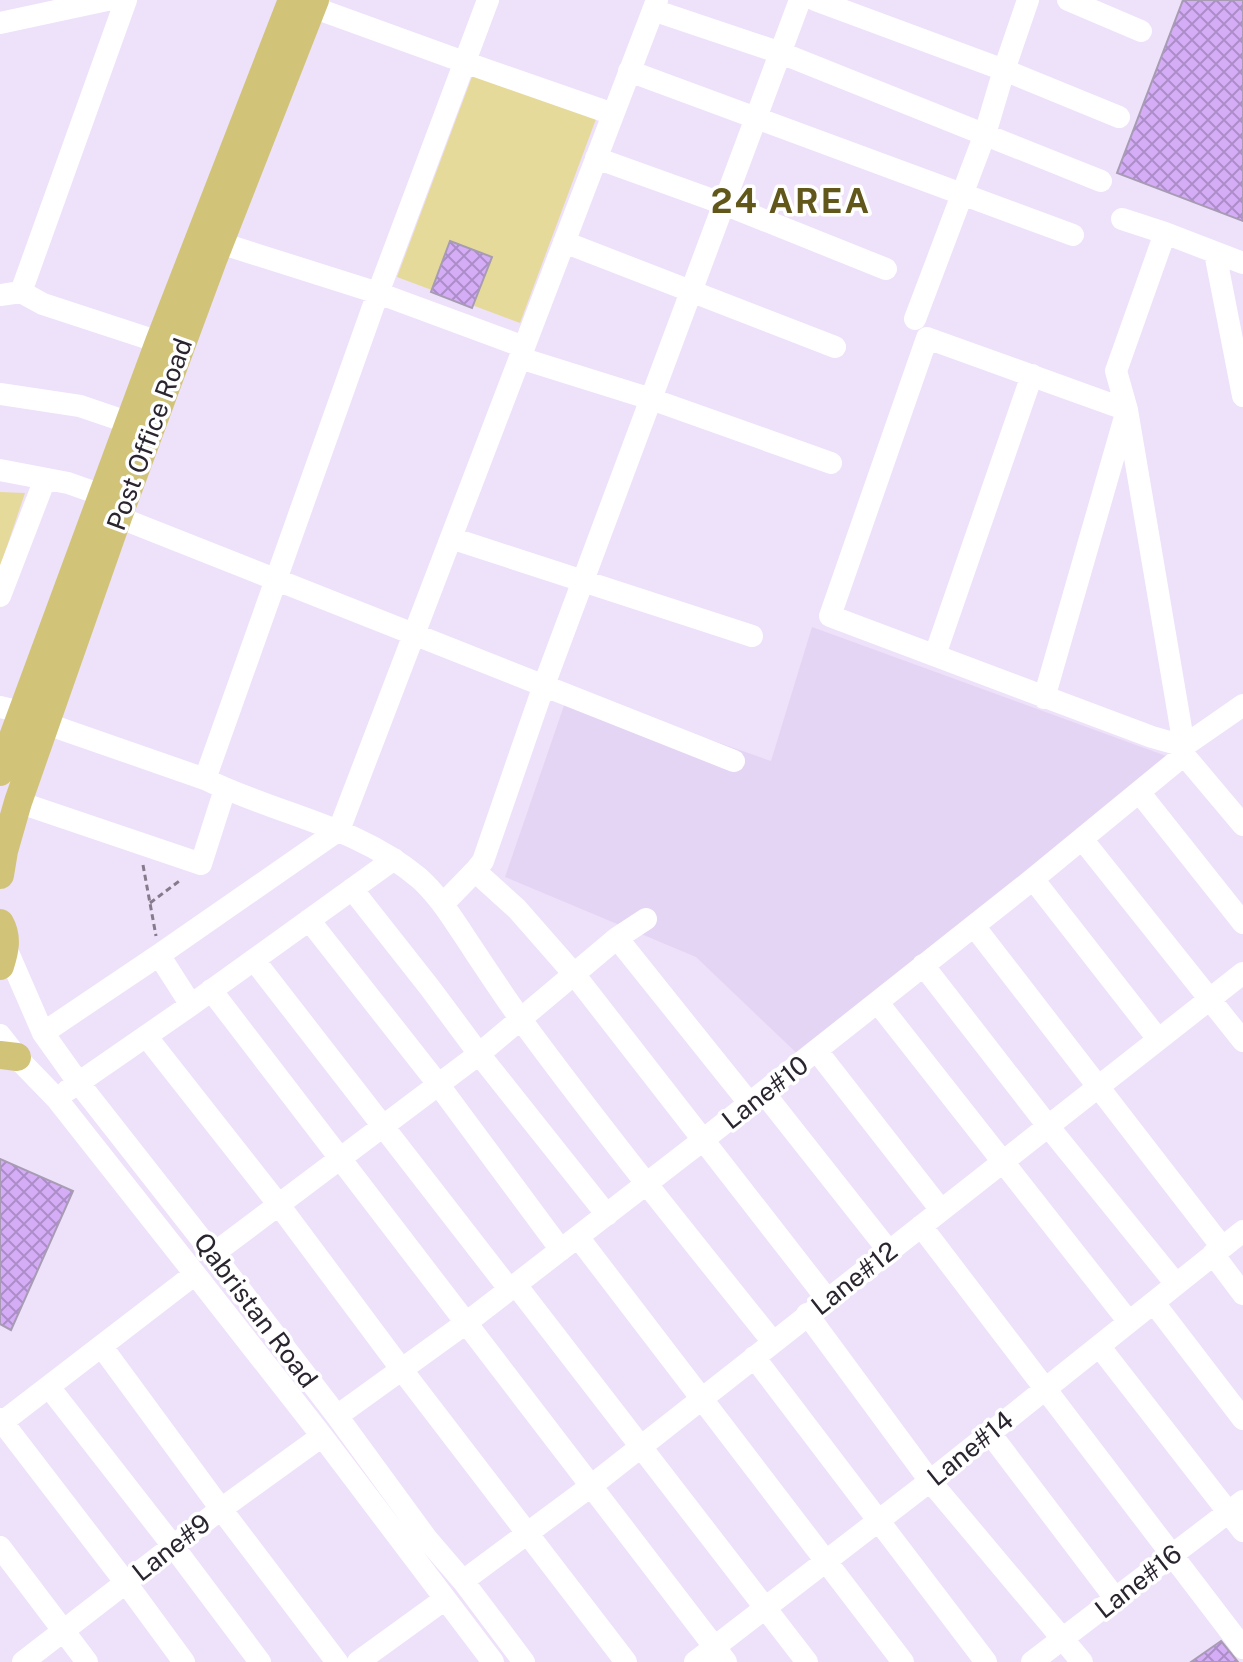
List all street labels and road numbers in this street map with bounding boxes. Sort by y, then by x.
street label: Post Office Road [100,334,198,534]
street label: Lane#10 [716,1049,814,1135]
street label: Qabristan Road [188,1226,324,1394]
street label: Lane#12 [805,1235,903,1321]
street label: Lane#14 [921,1404,1019,1492]
street label: Lane#9 [126,1507,216,1587]
street label: Lane#16 [1089,1538,1187,1624]

